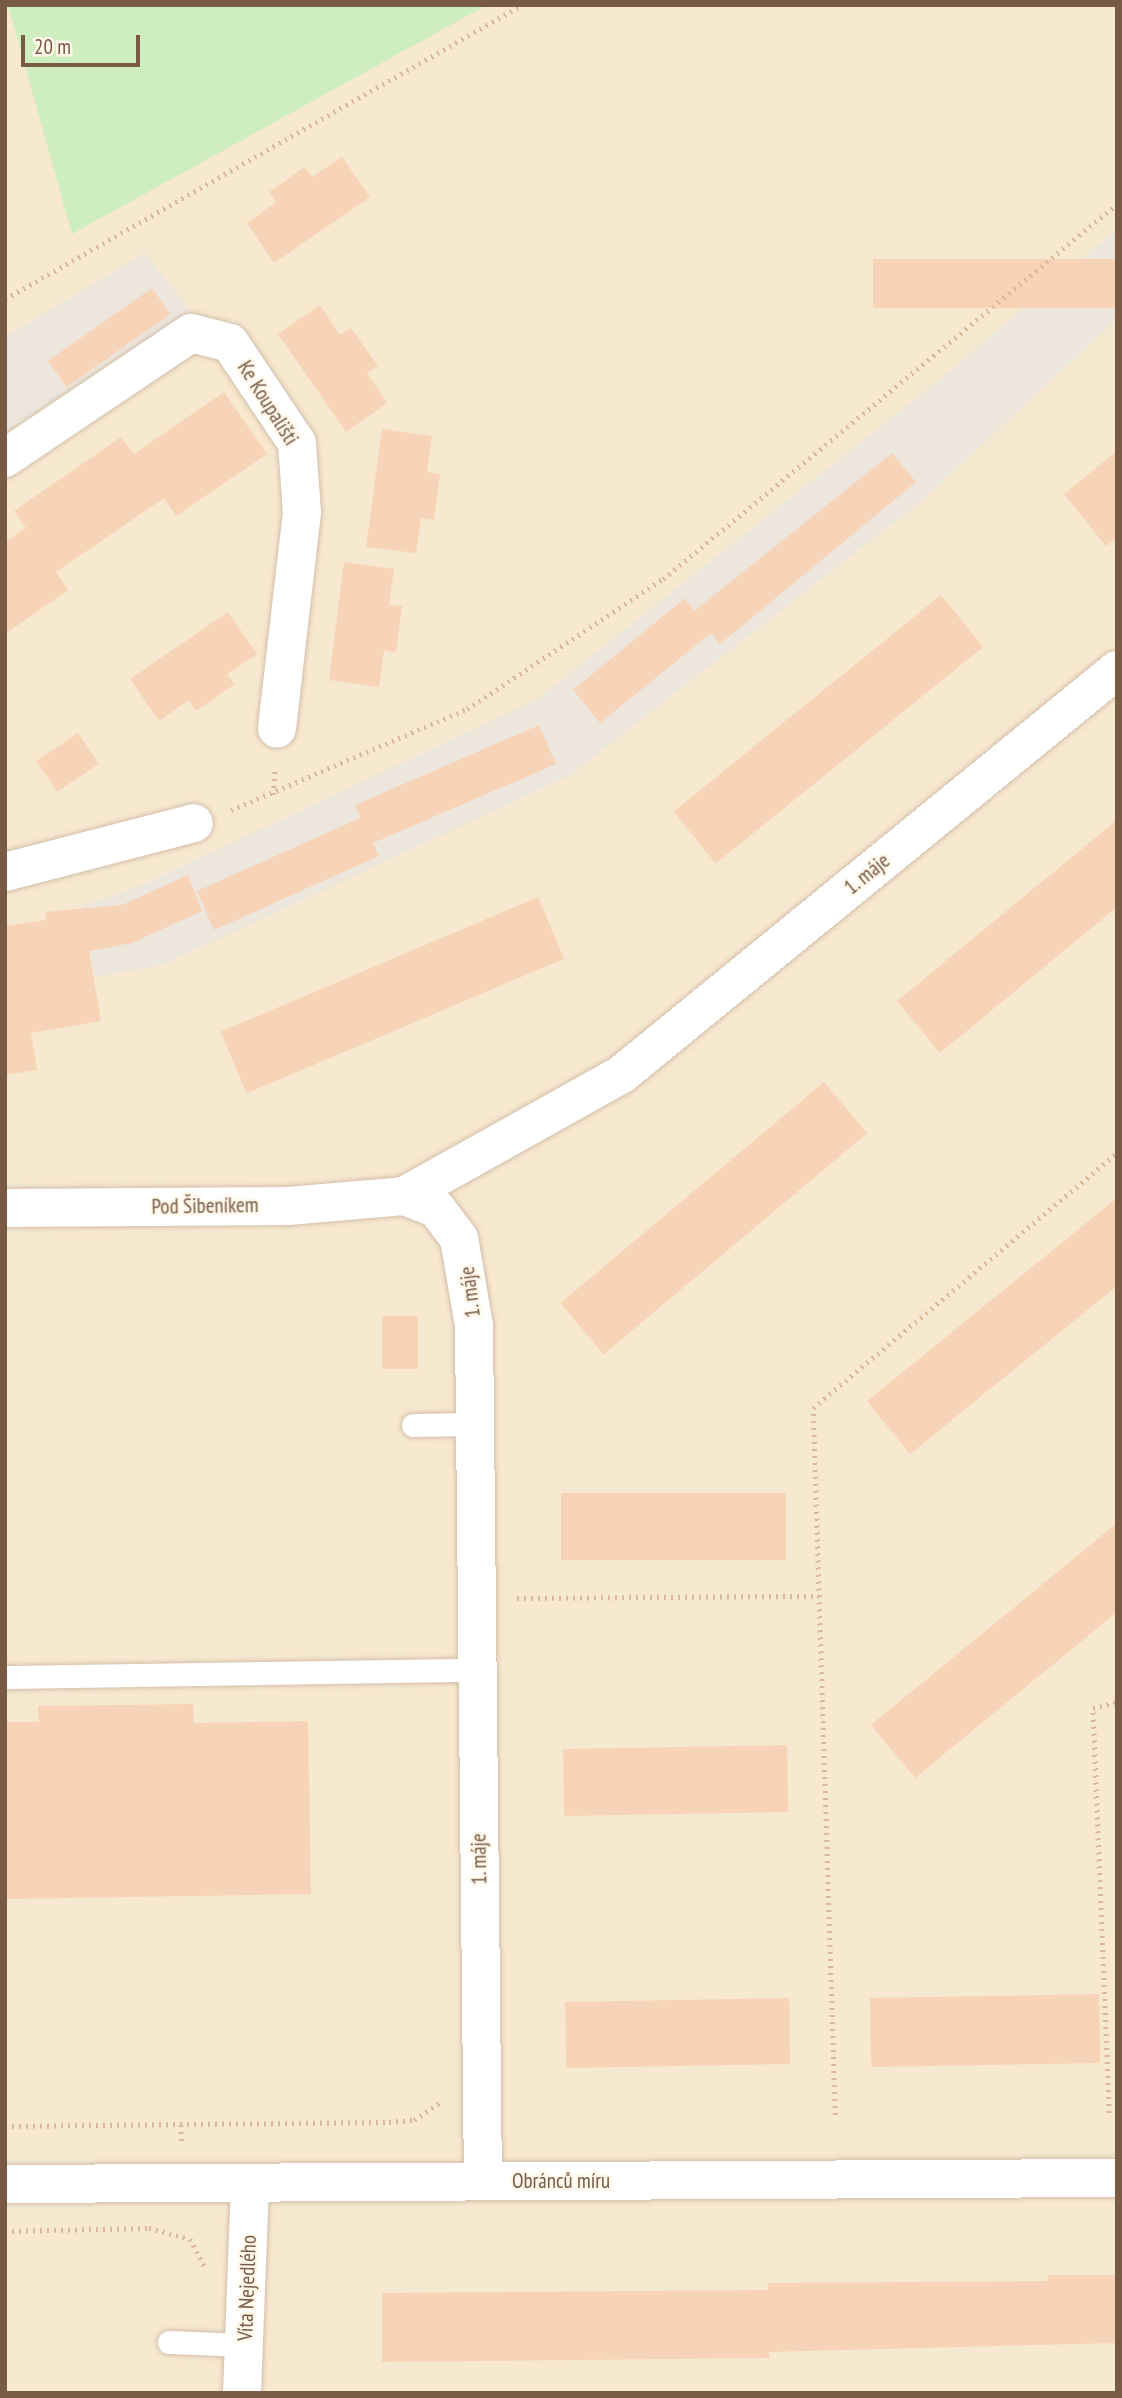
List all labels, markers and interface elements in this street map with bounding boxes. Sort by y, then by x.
scale bar [24,21,144,65]
text: 20 m [34,33,71,60]
street label: Ke Koupališti [232,356,304,450]
street label: 1. máje [839,848,895,900]
street label: Pod Šibeníkem [151,1192,259,1220]
street label: 1. máje [454,1264,486,1320]
street label: 1. máje [466,1832,492,1886]
street label: Obránců míru [512,2168,610,2194]
street label: Víta Nejedlého [233,2234,261,2342]

